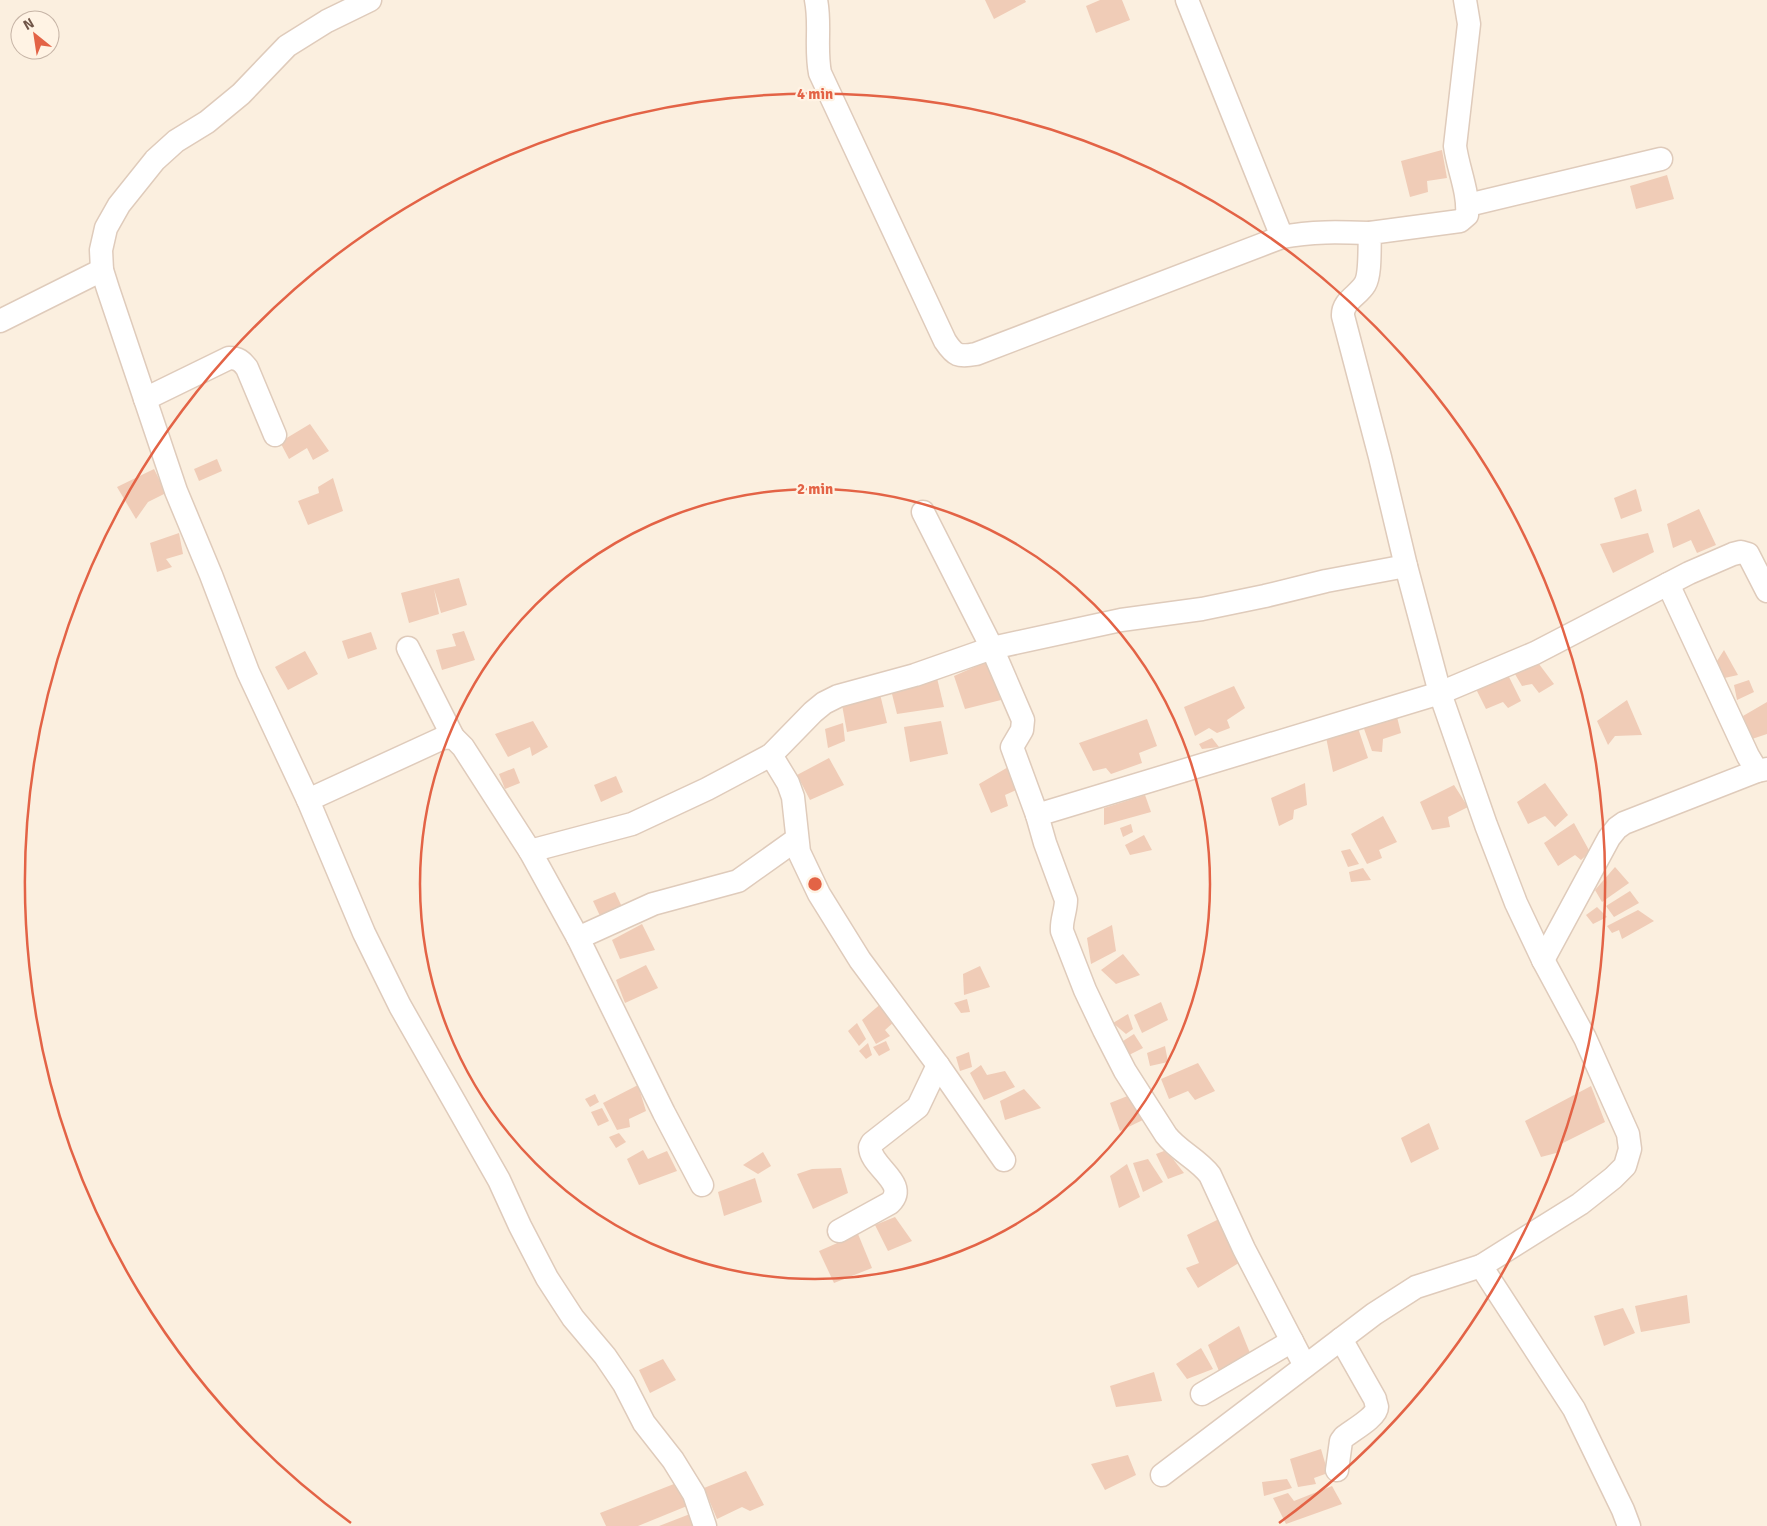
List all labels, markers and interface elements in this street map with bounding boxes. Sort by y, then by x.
north arrow [10,10,60,60]
text: N [20,14,37,34]
text: 4 min [797,85,833,103]
text: 2 min [797,480,833,498]
centre of rings [806,875,824,893]

